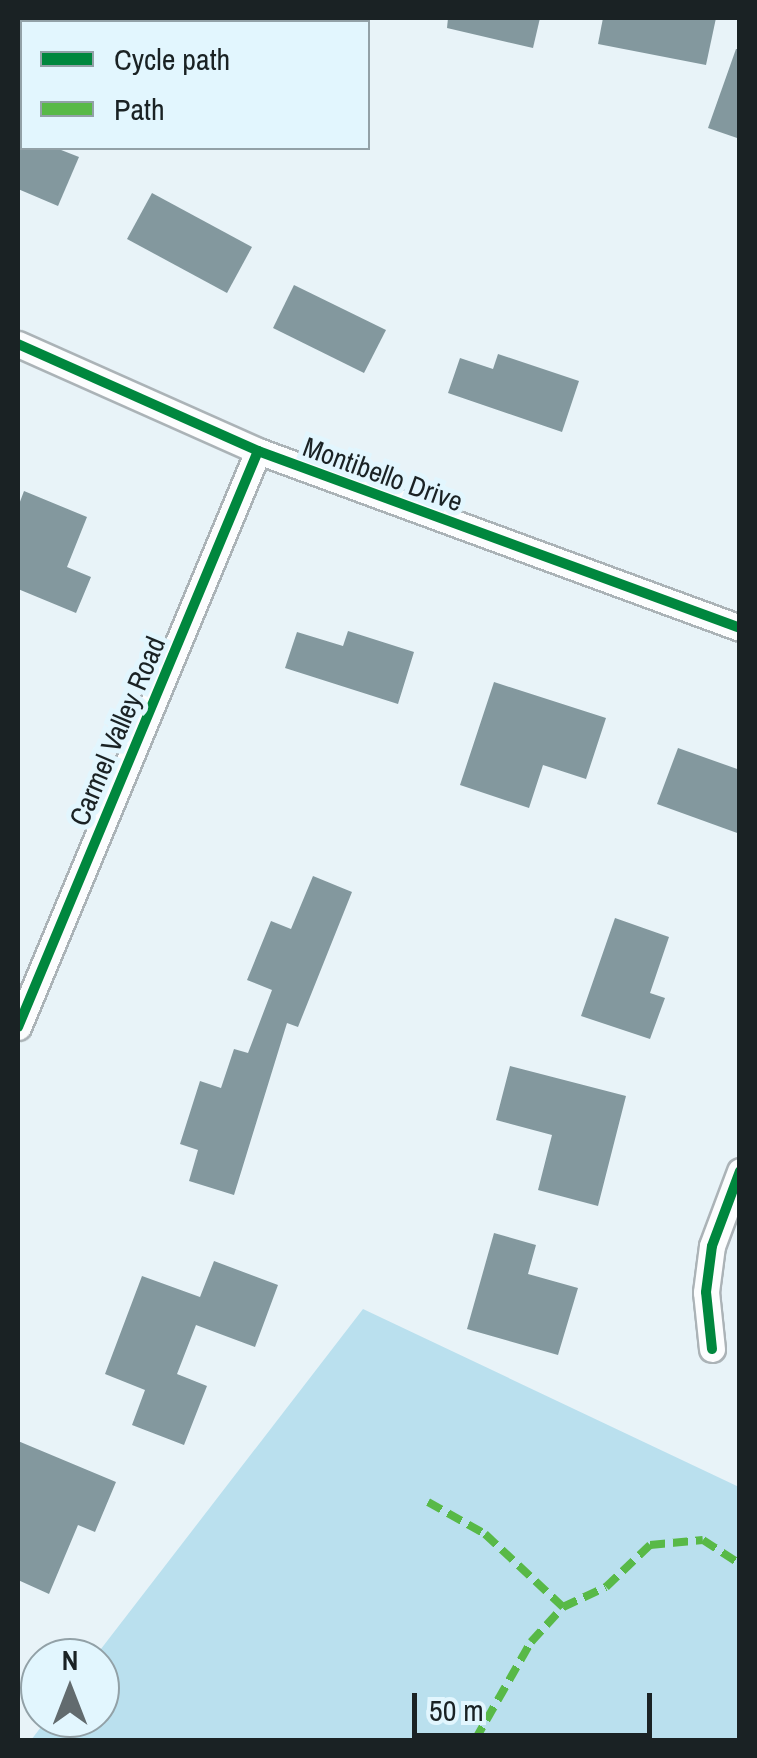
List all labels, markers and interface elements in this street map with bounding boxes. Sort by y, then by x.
legend [20,20,370,150]
text: Cycle path [114,39,230,79]
text: Path [114,89,165,129]
street label: Montibello Drive [299,430,467,518]
street label: Carmel Valley Road [62,631,172,831]
north arrow [20,1638,120,1738]
text: N [62,1641,78,1679]
scale bar [417,1673,657,1735]
text: 50 m [429,1690,484,1730]

